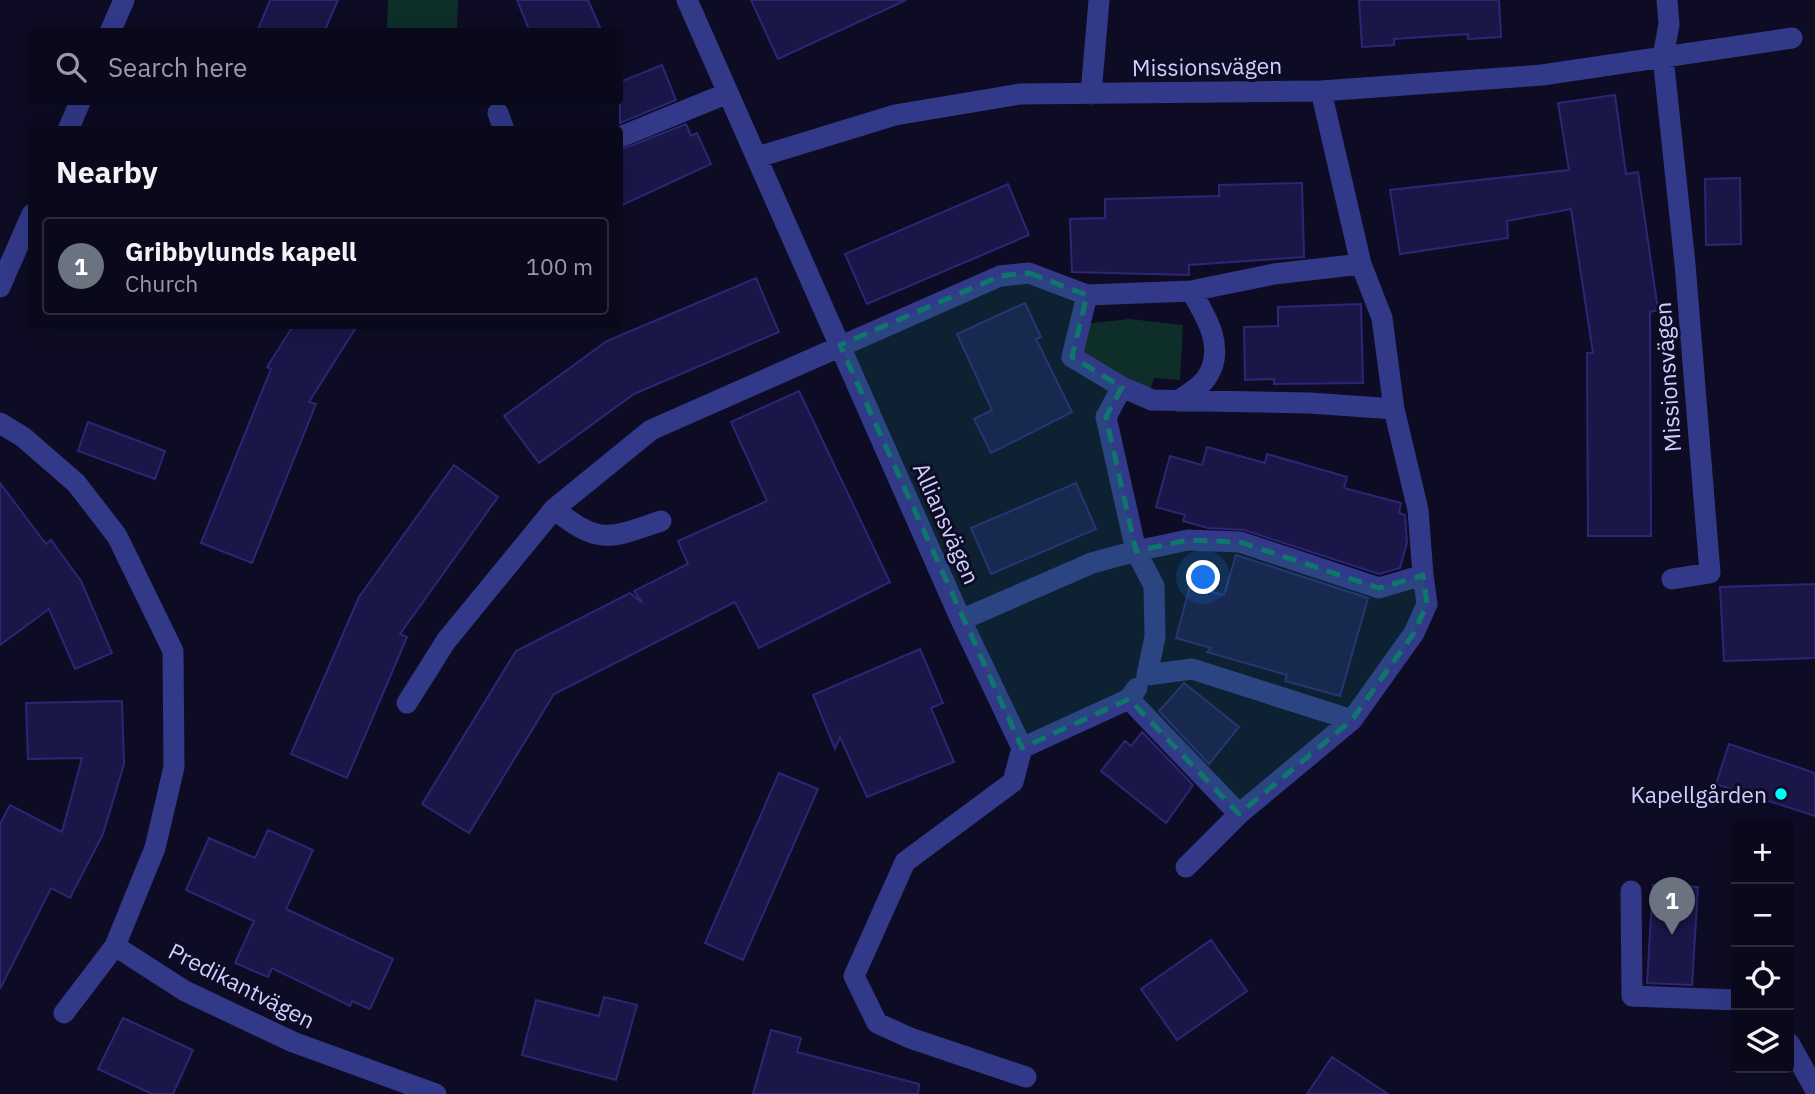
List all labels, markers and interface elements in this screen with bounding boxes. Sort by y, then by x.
search box [28,28,623,105]
icon: search [52,48,90,86]
text: Search here [108,50,247,84]
street label: Missionsvägen [1132,50,1282,82]
text: Nearby [56,152,158,191]
text: Gribbylunds kapell [125,234,357,268]
text: 1 [74,251,88,281]
text: 100 m [526,251,593,281]
text: Church [125,268,198,298]
street label: Missionsvägen [1647,301,1687,453]
street label: Alliansvägen [907,457,987,589]
your location [1186,560,1220,594]
place label: Kapellgården [1630,779,1767,809]
marker: Kapellgården [1773,786,1789,802]
map controls [1731,821,1794,1073]
button: + [1731,821,1794,884]
pin: 1 [1649,877,1695,935]
button: − [1731,884,1794,947]
street label: Predikantvägen [164,935,320,1035]
button: locate [1731,947,1794,1010]
button: layers [1731,1010,1794,1073]

